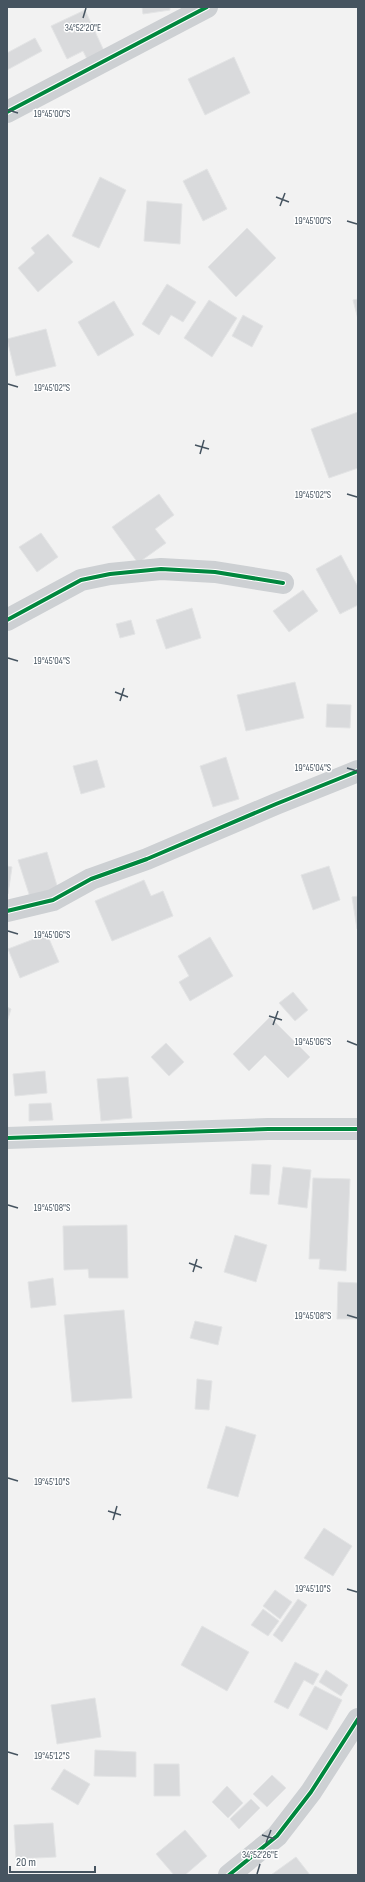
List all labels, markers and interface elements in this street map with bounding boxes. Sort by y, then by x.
text: 34°52'20"E [65,22,101,34]
text: 19°45'00"S [34,108,70,120]
text: 19°45'00"S [295,215,331,227]
text: 19°45'02"S [34,382,70,394]
text: 19°45'02"S [295,489,331,501]
text: 19°45'04"S [34,655,70,667]
text: 19°45'04"S [295,762,331,774]
text: 19°45'06"S [34,929,70,941]
text: 19°45'06"S [295,1036,331,1048]
text: 19°45'08"S [34,1202,70,1214]
text: 19°45'08"S [295,1310,331,1322]
text: 19°45'10"S [34,1476,70,1488]
text: 19°45'10"S [295,1583,331,1595]
text: 19°45'12"S [34,1750,70,1762]
scale bar [10,1848,95,1874]
text: 34°52'26"E [242,1849,278,1861]
text: 20 m [16,1855,36,1870]

